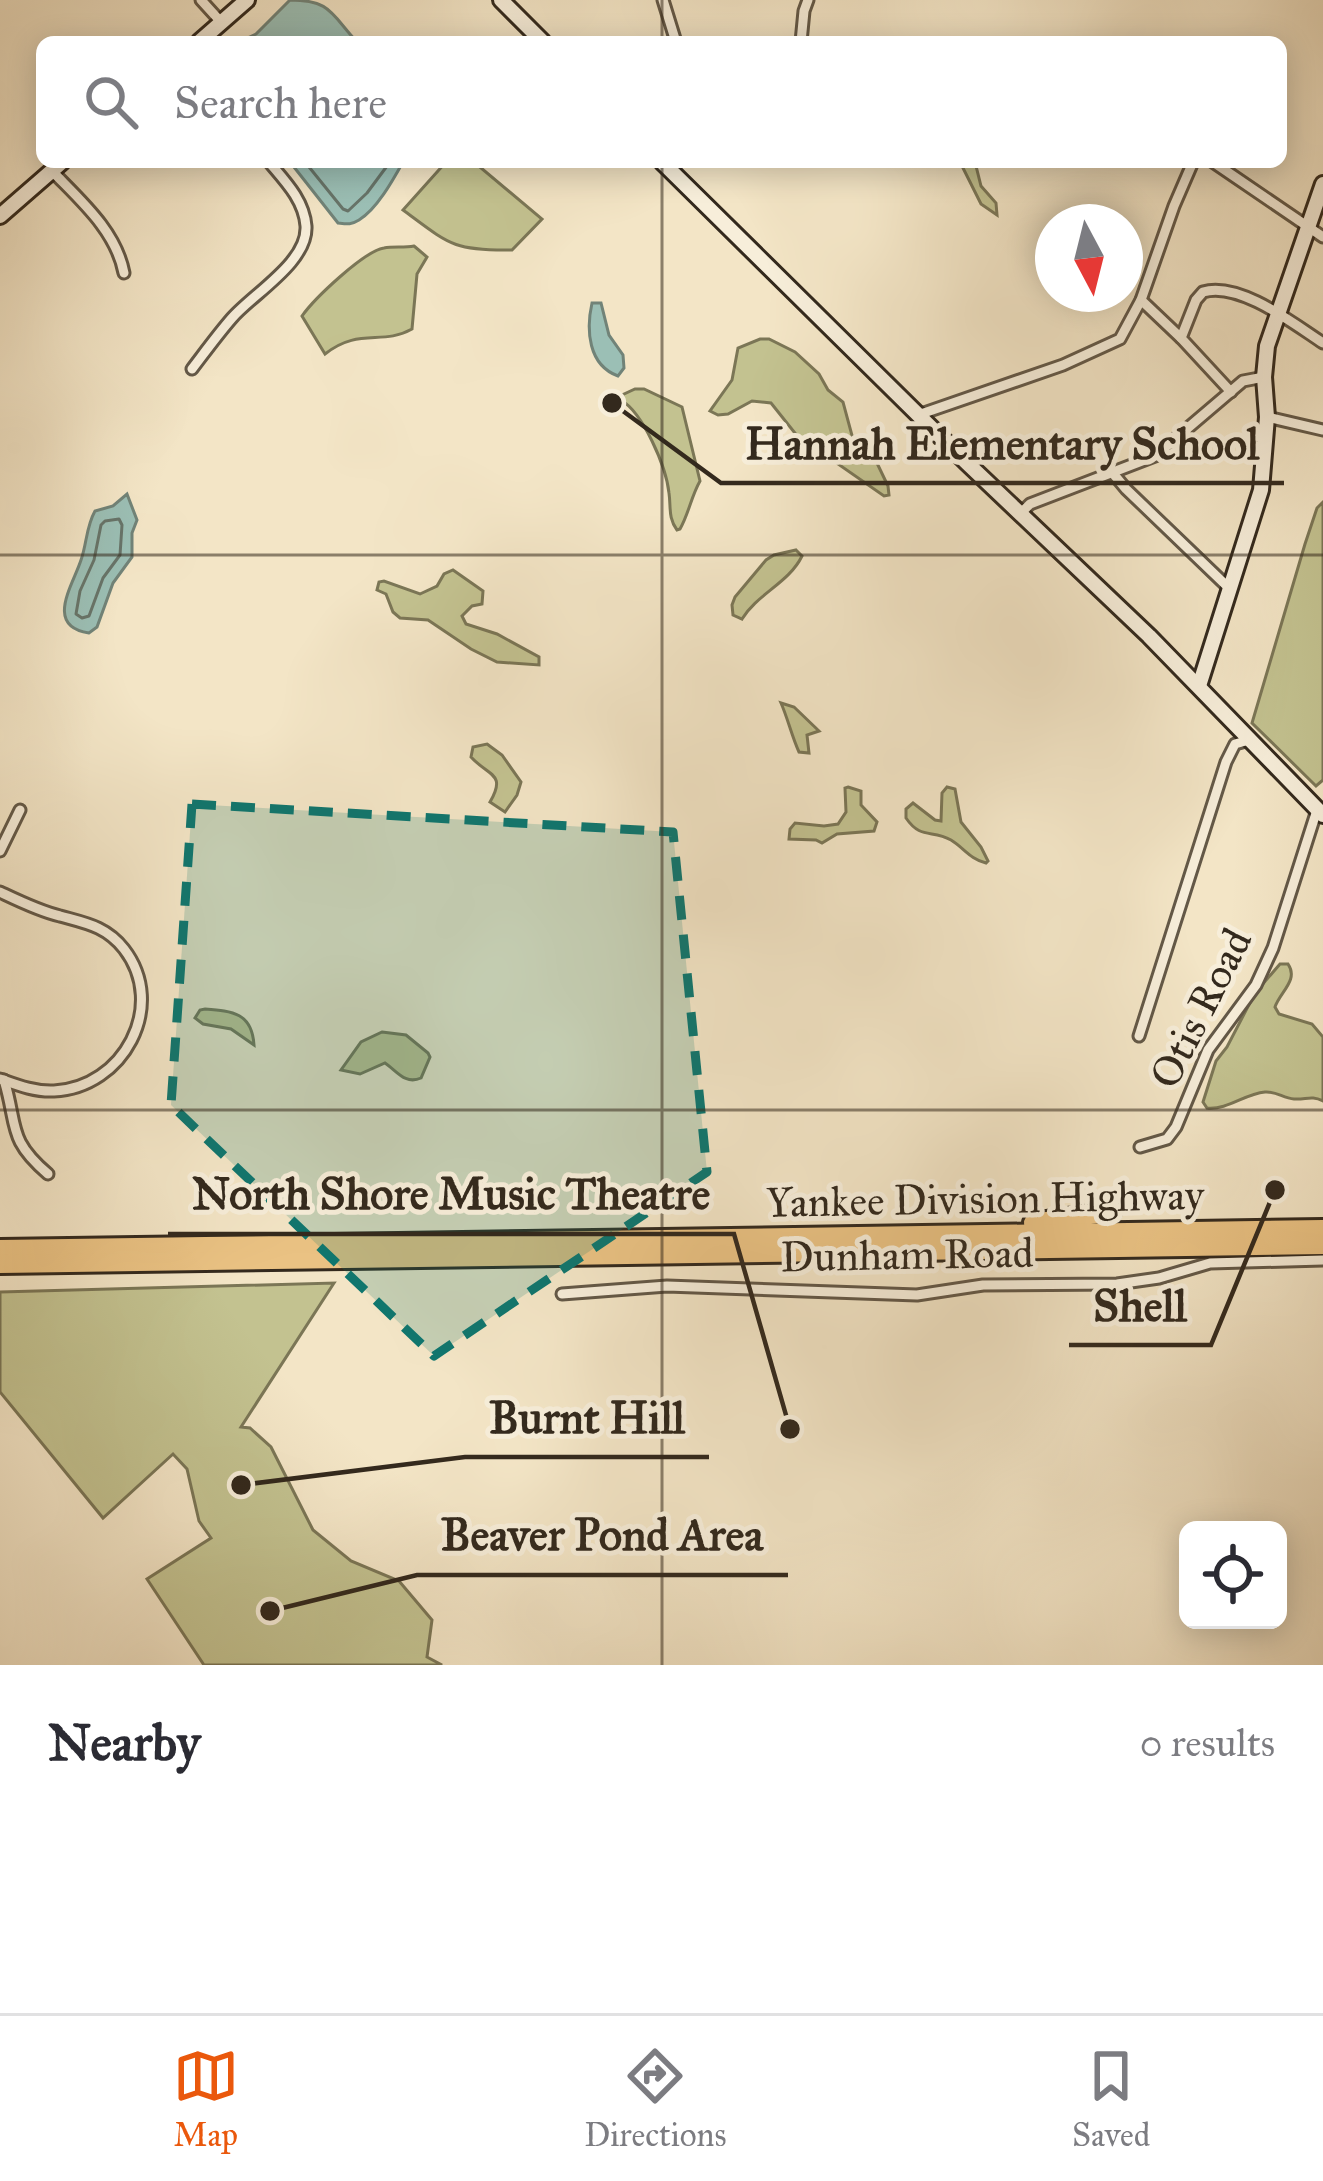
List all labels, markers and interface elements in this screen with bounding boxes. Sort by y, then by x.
search box [36,36,1287,168]
icon: search [78,69,144,135]
text: Search here [174,75,387,130]
north arrow [1035,204,1143,312]
callout: Hannah Elementary School [721,402,1284,483]
text: Hannah Elementary School [745,416,1260,471]
street label: Otis Road [1139,920,1263,1097]
callout: North Shore Music Theatre [168,1153,734,1234]
text: North Shore Music Theatre [192,1166,710,1221]
street label: Yankee Division Highway [765,1169,1206,1229]
street label: Dunham Road [780,1227,1034,1283]
callout: Shell [1069,1264,1211,1345]
text: Shell [1093,1278,1188,1333]
callout: Burnt Hill [465,1376,709,1457]
text: Burnt Hill [489,1390,686,1445]
callout: Beaver Pond Area [417,1494,788,1575]
text: Beaver Pond Area [441,1507,764,1562]
map controls [1179,1521,1287,1629]
button: locate [1179,1521,1287,1629]
text: Nearby [48,1712,200,1774]
text: 0 results [1140,1719,1275,1767]
tab: Map [173,2043,239,2155]
tab: Directions [584,2043,726,2155]
tab: Saved [1072,2043,1150,2155]

